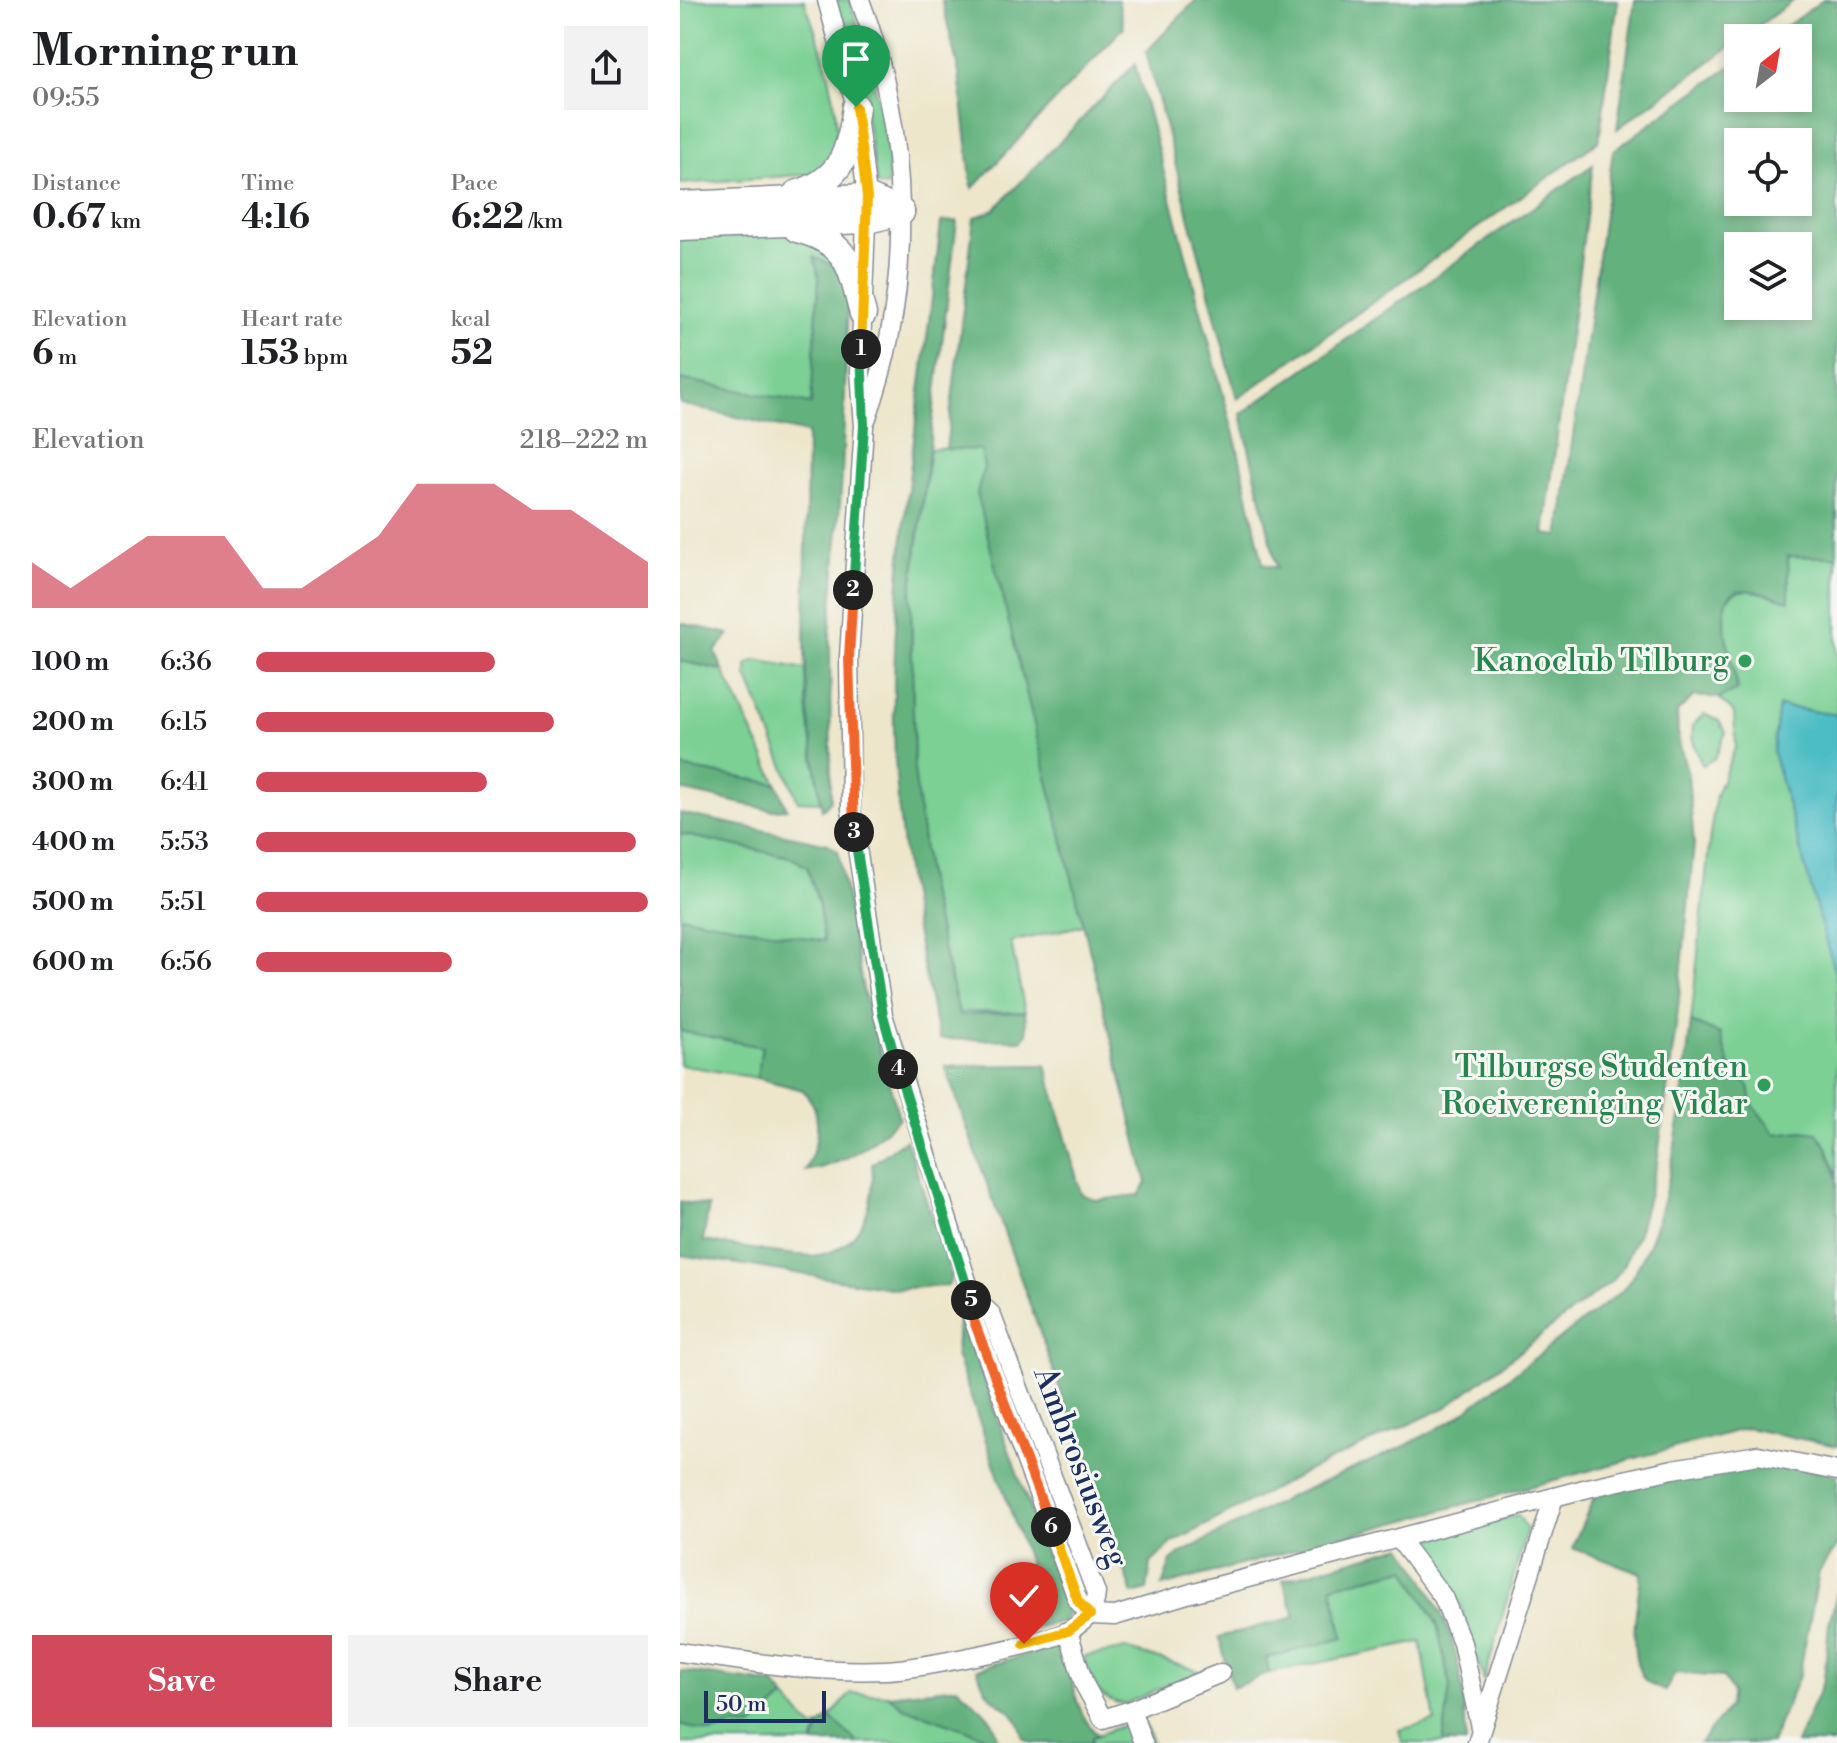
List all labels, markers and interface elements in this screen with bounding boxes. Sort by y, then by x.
text: Morning run [32,24,298,79]
north arrow [1724,24,1812,112]
map controls [1724,24,1812,320]
pin [822,25,890,107]
button: share [564,26,648,110]
icon: arrive [834,37,878,81]
text: 09:55 [32,82,100,114]
button: locate [1724,128,1812,216]
text: Distance [32,170,121,197]
text: Time [241,170,294,197]
text: Pace [451,170,498,197]
text: 0.67 [32,197,106,239]
text: 4:16 [241,197,310,239]
text: 6:22 [451,197,524,239]
text: km [106,208,141,235]
text: /km [524,208,563,235]
button: layers [1724,232,1812,320]
text: Elevation [32,306,127,333]
text: Heart rate [241,306,343,333]
text: kcal [451,306,491,333]
pin: 1 [841,329,881,369]
text: 6 [32,333,53,375]
text: 153 [241,333,299,375]
text: 52 [451,333,493,375]
text: 1 [856,335,866,362]
text: m [53,344,77,371]
text: bpm [299,344,348,371]
text: Elevation [32,424,145,456]
text: 218–222 m [520,424,648,456]
pin: 2 [833,570,873,610]
text: 2 [846,576,860,603]
place label: Kanoclub Tilburg [1474,641,1729,681]
text: 100 m [32,646,109,678]
text: 6:36 [160,646,212,678]
marker: Kanoclub Tilburg [1736,652,1754,670]
text: 200 m [32,706,114,738]
text: 6:15 [160,706,207,738]
text: 300 m [32,766,113,798]
text: 6:41 [160,766,208,798]
pin: 3 [834,812,874,852]
text: 3 [847,818,861,845]
text: 400 m [32,826,115,858]
text: 5:53 [160,826,209,858]
text: 500 m [32,886,114,918]
text: 5:51 [160,886,206,918]
text: 600 m [32,946,114,978]
text: 6:56 [160,946,212,978]
place label: Tilburgse Studenten Roeivereniging Vidar [1441,1047,1748,1124]
pin: 4 [878,1049,918,1089]
text: 4 [891,1055,905,1082]
marker: Tilburgse Studenten Roeivereniging Vidar [1755,1076,1773,1094]
pin: 5 [951,1280,991,1320]
text: 5 [964,1286,978,1313]
street label: Ambrosiusweg [1024,1360,1138,1573]
pin: 6 [1031,1507,1071,1547]
text: 6 [1044,1513,1058,1540]
pin [990,1562,1058,1644]
icon: check [1002,1574,1046,1618]
button: Save [32,1635,332,1727]
button: Share [348,1635,648,1727]
scale bar [704,1687,826,1723]
text: 50 m [716,1691,767,1718]

